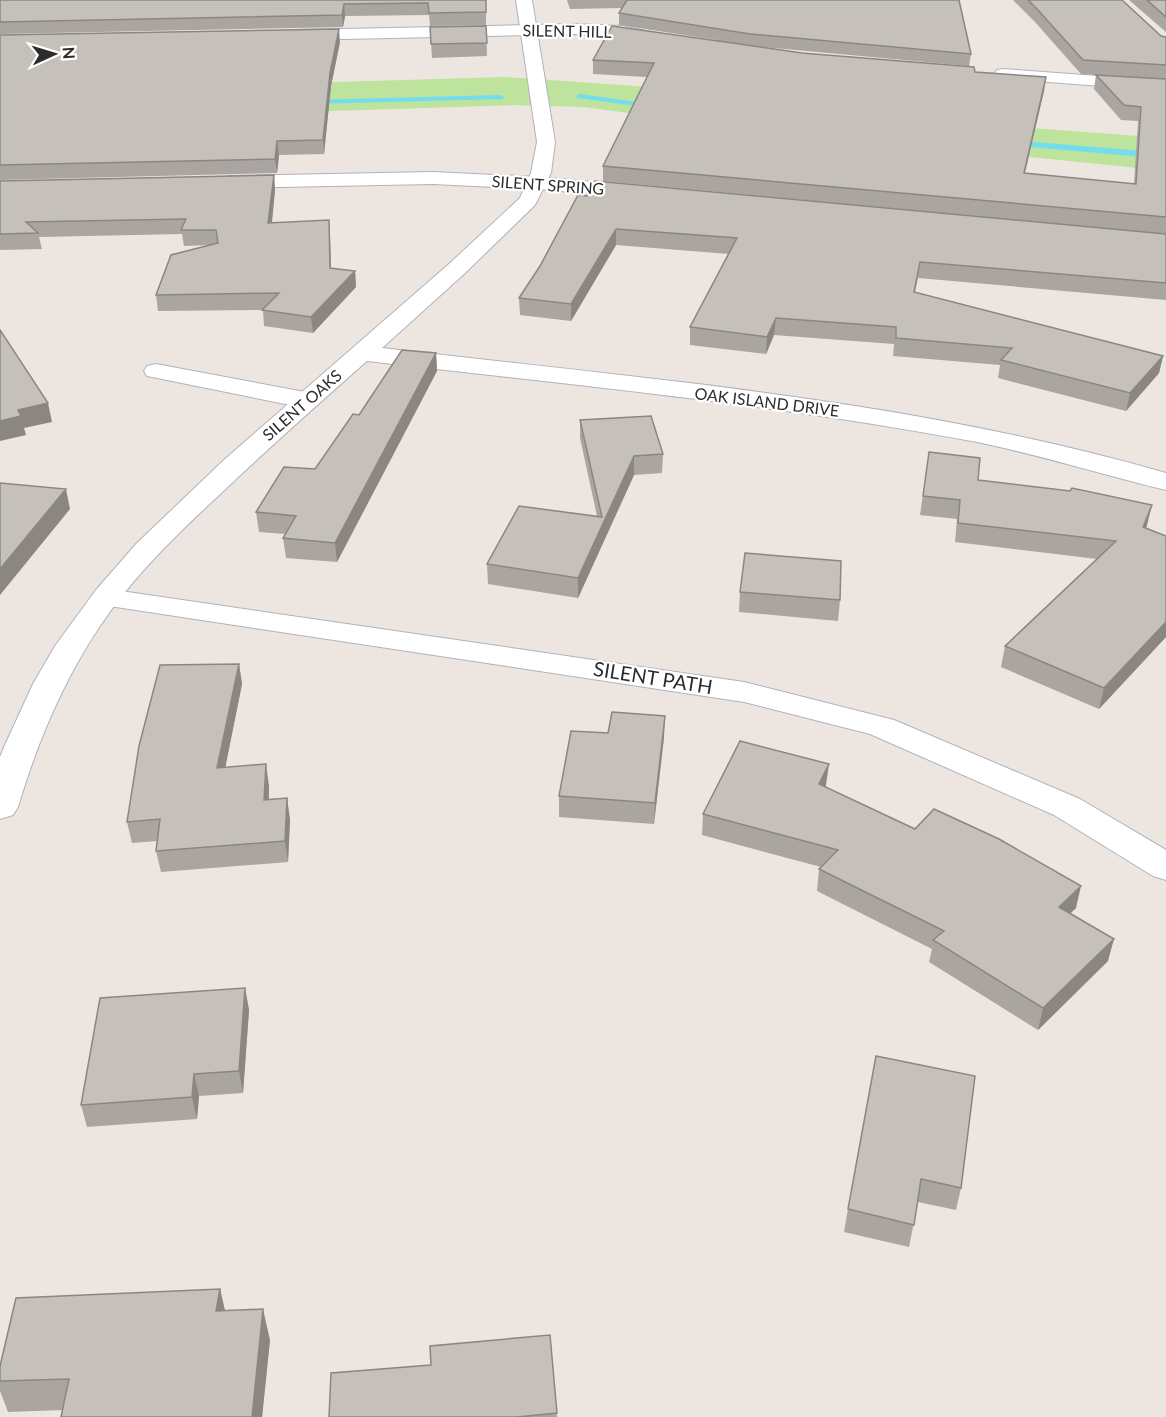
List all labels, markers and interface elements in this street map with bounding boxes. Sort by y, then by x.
street label: SILENT HILL [522,20,612,41]
north arrow [24,24,84,84]
text: N [60,46,79,60]
street label: SILENT SPRING [491,171,605,198]
street label: SILENT OAKS [258,365,345,444]
street label: OAK ISLAND DRIVE [694,383,840,420]
street label: SILENT PATH [592,656,714,698]

